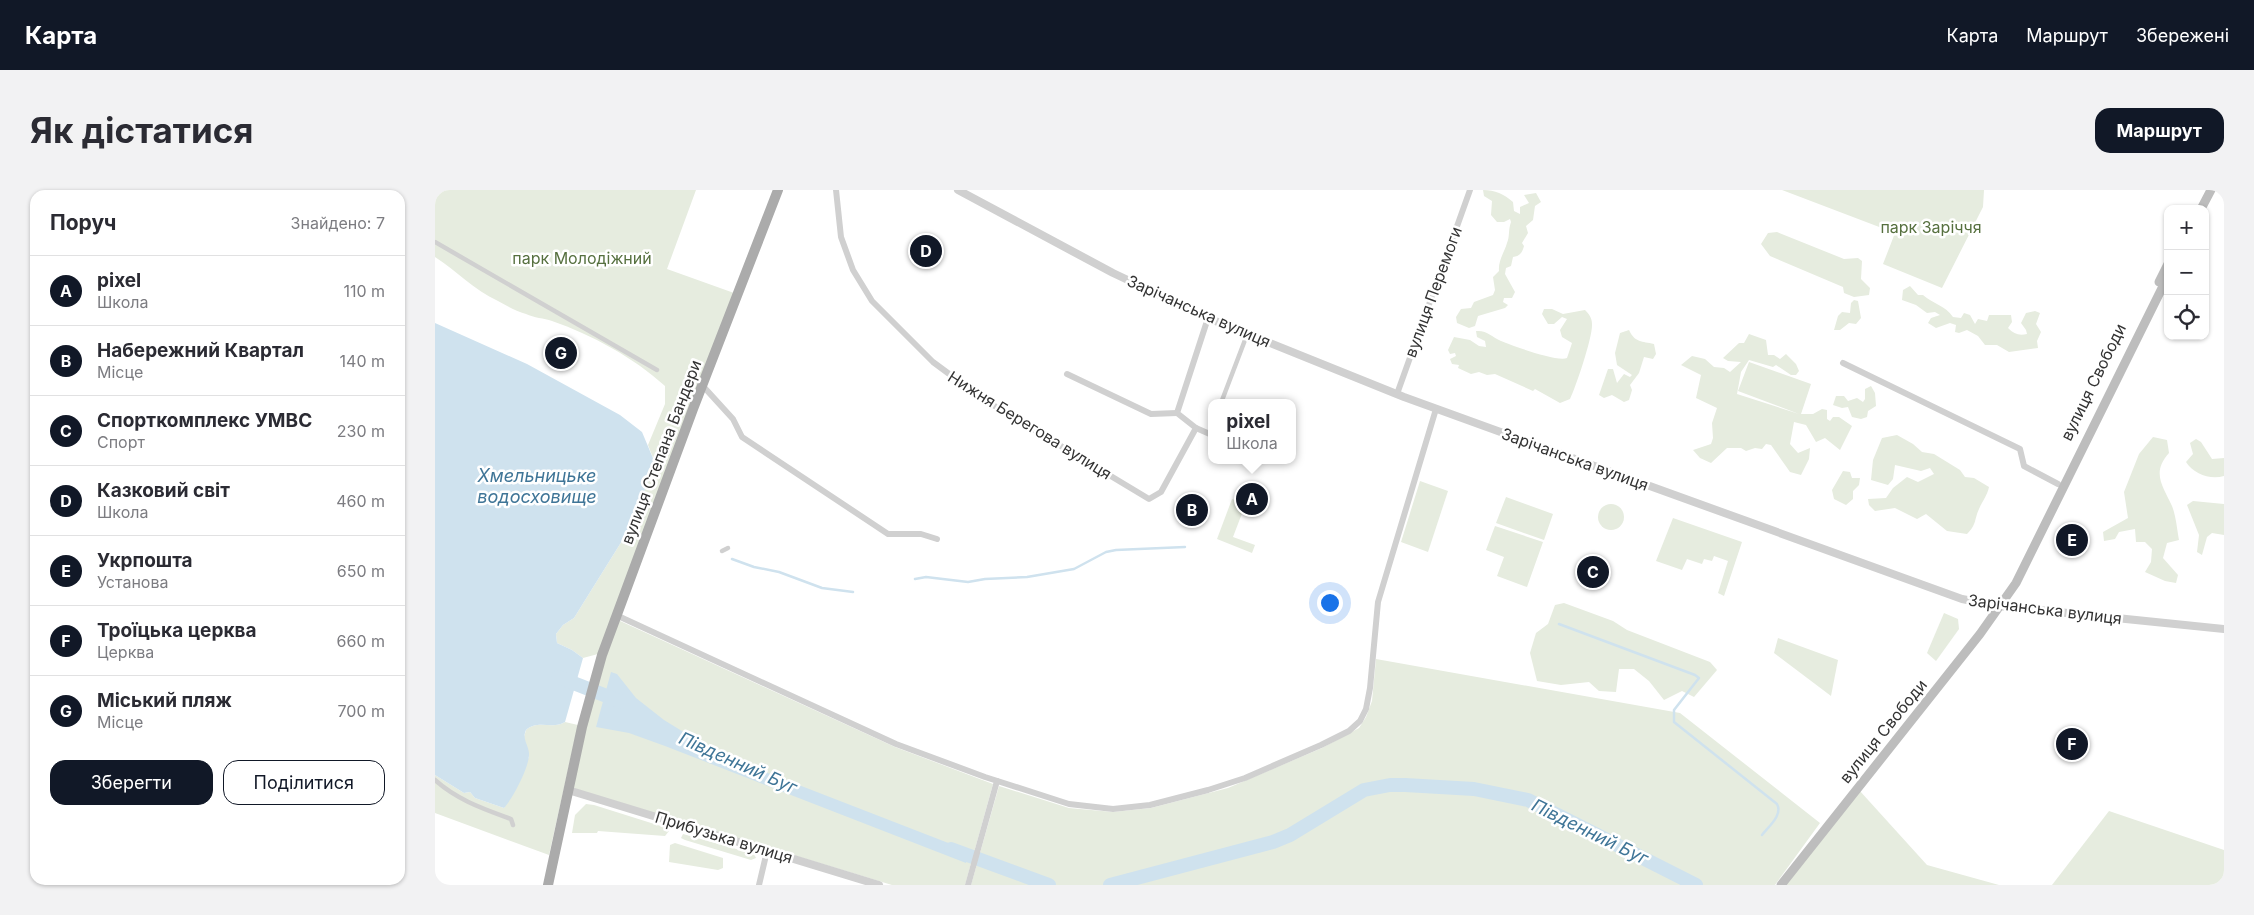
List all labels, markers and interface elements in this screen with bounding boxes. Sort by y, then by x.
text: Карта [25,21,97,50]
text: Карта [1947,25,1998,46]
text: Маршрут [2026,25,2108,46]
text: Збережені [2136,25,2229,46]
button: Маршрут [2095,108,2224,153]
text: Як дістатися [30,109,254,151]
map controls [2164,205,2209,340]
button: + [2164,205,2209,250]
text: Поруч [50,210,117,235]
text: Знайдено: 7 [291,213,385,233]
park label: парк Заріччя [1880,217,1982,237]
street label: вулиця Перемоги [1400,224,1466,360]
pin: D [910,232,942,270]
park label: парк Молодіжний [512,248,652,268]
button: − [2164,250,2209,295]
text: pixel [97,269,141,292]
street label: Зарічанська вулиця [1124,270,1274,352]
text: A [60,281,72,301]
text: 110 m [343,281,385,301]
text: Школа [97,292,148,312]
button: locate [2164,295,2209,340]
street label: вулиця Свободи [2056,320,2130,444]
pin: G [545,334,577,372]
text: Набережний Квартал [97,339,304,362]
text: B [61,351,71,371]
text: 140 m [340,351,385,371]
street label: вулиця Степана Бандери [617,357,705,547]
text: Місце [97,362,143,382]
street label: Нижня Берегова вулиця [944,366,1116,484]
popup [1208,399,1296,464]
text: Спорткомплекс УМВС [97,409,312,432]
text: pixel [1226,410,1271,433]
text: C [60,421,72,441]
text: 230 m [337,421,385,441]
street label: Зарічанська вулиця [1499,423,1651,495]
text: Спорт [97,432,145,452]
text: Школа [1226,433,1278,453]
water label: Хмельницьке водосховище [477,465,597,507]
text: Казковий світ [97,479,230,502]
pin: A [1236,480,1268,518]
text: D [60,491,72,511]
text: 460 m [336,491,385,511]
pin: B [1176,491,1208,529]
text: Школа [97,502,148,522]
pin: E [2056,521,2088,559]
text: Укрпошта [97,549,193,572]
pin: C [1577,553,1609,591]
text: E [61,561,71,581]
text: 650 m [337,561,385,581]
text: Установа [97,572,168,592]
your location [1317,590,1343,616]
street label: Зарічанська вулиця [1967,590,2123,628]
text: Троїцька церква [97,619,256,642]
text: F [61,631,71,651]
text: 660 m [337,631,385,651]
text: Церква [97,642,154,662]
street label: вулиця Свободи [1835,675,1931,787]
text: Міський пляж [97,689,232,712]
text: G [60,701,72,721]
text: 700 m [337,701,385,721]
text: Місце [97,712,143,732]
pin: F [2056,725,2088,763]
water label: Південний Буг [676,727,801,798]
button: Зберегти [50,760,213,805]
button: Поділитися [223,760,385,805]
water label: Південний Буг [1529,794,1653,869]
street label: Прибузька вулиця [653,807,795,867]

